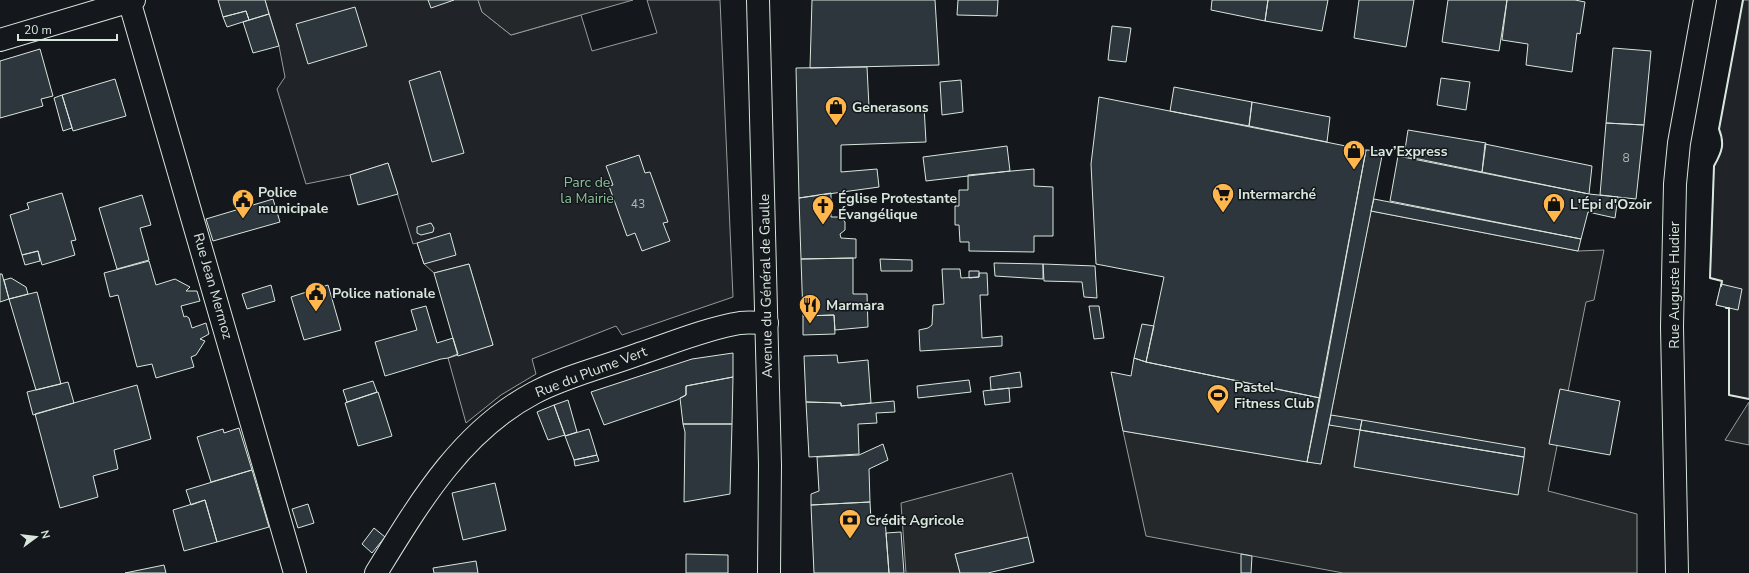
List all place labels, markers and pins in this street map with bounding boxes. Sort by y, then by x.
shop icon: Generasons [823,94,849,127]
place label: Generasons [852,98,929,117]
shop icon: Lav’Express [1341,138,1367,171]
place label: Lav’Express [1370,142,1448,161]
supermarket icon: Intermarché [1210,181,1236,214]
place label: Police municipale [258,183,329,218]
place label: Intermarché [1238,185,1317,204]
public building icon: Police municipale [230,187,256,220]
place label: Église Protestante Évangélique [838,189,958,224]
shop icon: L'Épi d'Ozoir [1541,191,1567,224]
church icon: Église Protestante Évangélique [810,193,836,226]
place label: L'Épi d'Ozoir [1570,195,1652,214]
public building icon: Police nationale [303,280,329,313]
place label: Police nationale [332,284,436,303]
restaurant icon: Marmara [797,292,823,325]
place label: Marmara [826,296,884,315]
place label: Pastel Fitness Club [1234,378,1315,413]
sports icon: Pastel Fitness Club [1205,382,1231,415]
bank icon: Crédit Agricole [837,507,863,540]
place label: Crédit Agricole [866,511,964,530]

